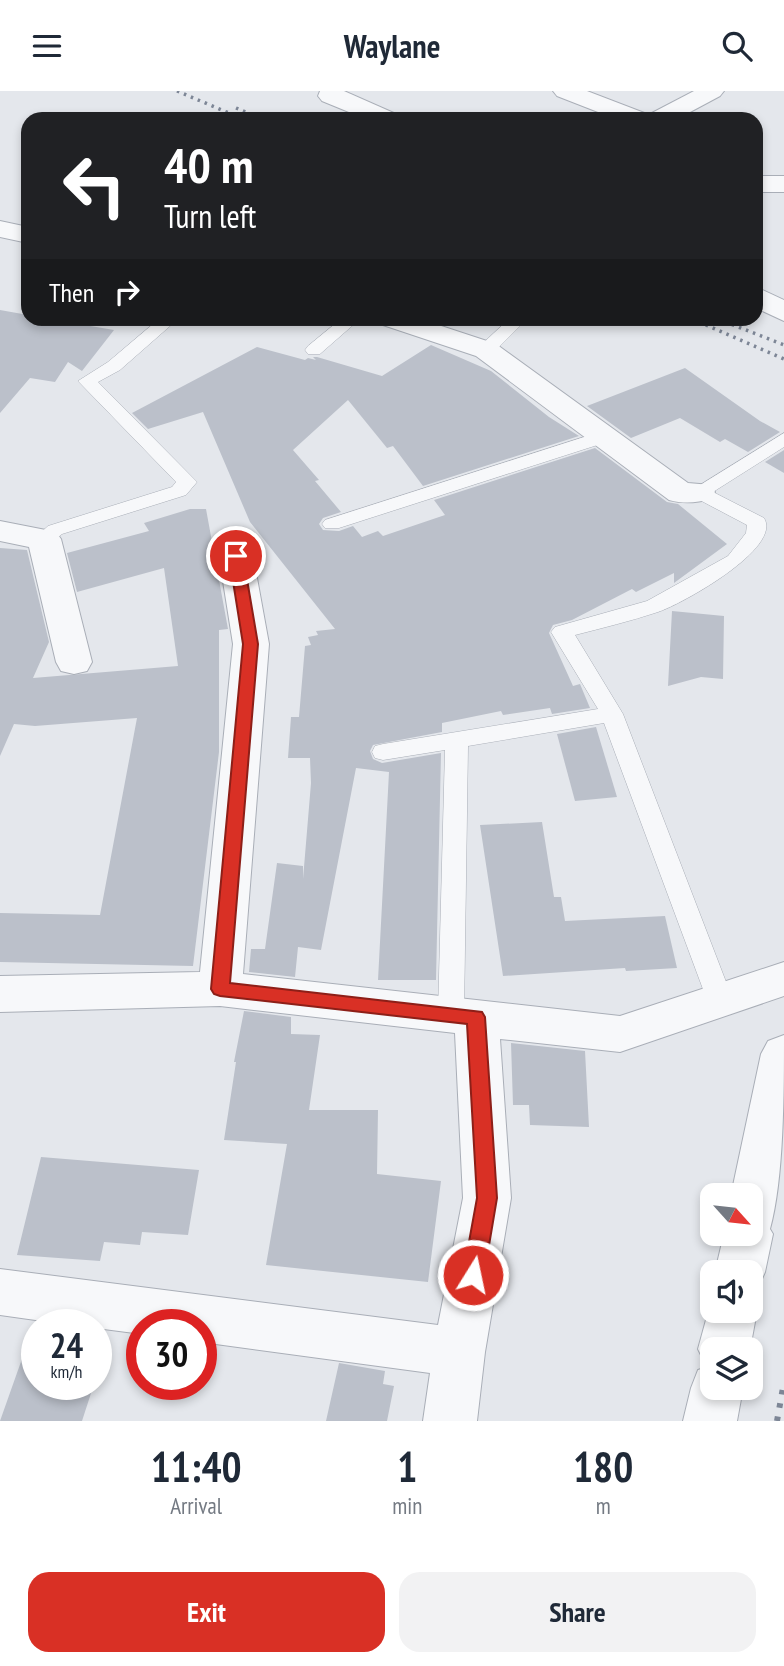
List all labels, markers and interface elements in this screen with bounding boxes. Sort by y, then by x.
text: Waylane [344,25,440,67]
icon: menu [28,27,66,65]
icon: search [718,27,756,65]
text: 40 m [164,133,253,197]
icon: left [49,140,140,231]
text: Turn left [164,195,256,237]
icon: right [108,273,146,311]
text: Then [49,276,94,309]
pin [206,526,266,586]
icon: arrive [217,537,255,575]
north arrow [700,1183,763,1246]
map controls [700,1183,763,1400]
position arrow [436,1238,510,1312]
button: sound [700,1260,763,1323]
speed limit sign: 30 [126,1309,217,1400]
text: 24 [50,1322,83,1368]
button: layers [700,1337,763,1400]
text: km/h [51,1360,82,1383]
text: 11:40 [151,1439,242,1494]
text: 1 [397,1439,417,1494]
text: 180 [573,1439,633,1494]
text: Arrival [170,1491,222,1520]
text: min [392,1491,422,1520]
text: m [596,1491,611,1520]
button: Exit [28,1572,385,1652]
button: Share [399,1572,756,1652]

